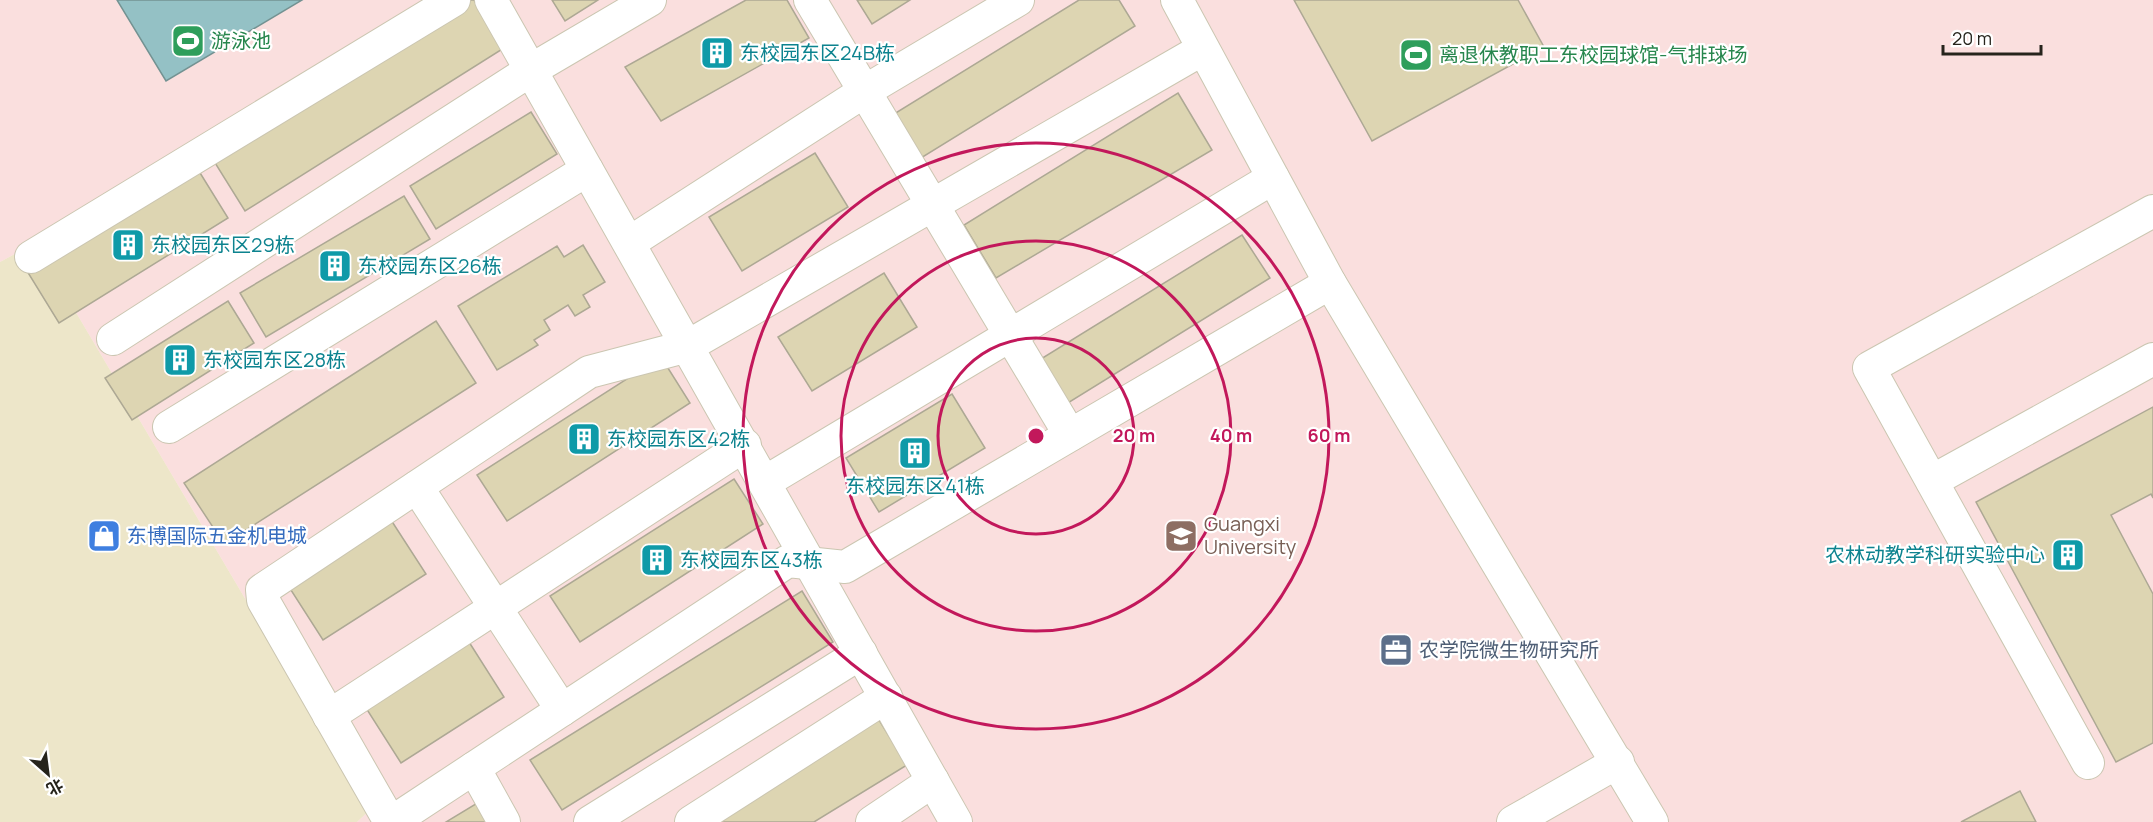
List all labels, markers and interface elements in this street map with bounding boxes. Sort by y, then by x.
scale bar [1943,18,2040,56]
sports icon: 游泳池 [170,23,206,59]
text: 20 m [1952,26,1992,50]
place label: 游泳池 [211,27,271,54]
building icon: 东校园东区24B栋 [699,35,735,71]
sports icon: 离退休教职工东校园球馆-气排球场 [1398,37,1434,73]
place label: 东校园东区24B栋 [740,39,895,66]
place label: 离退休教职工东校园球馆-气排球场 [1439,41,1747,68]
building icon: 东校园东区29栋 [110,227,146,263]
place label: 东校园东区29栋 [151,231,295,258]
building icon: 东校园东区26栋 [317,248,353,284]
place label: 东校园东区26栋 [358,252,502,279]
building icon: 东校园东区28栋 [162,342,198,378]
place label: 东校园东区28栋 [203,346,346,373]
building icon: 东校园东区42栋 [566,421,602,457]
text: 20 m [1113,423,1155,447]
text: 40 m [1210,423,1252,447]
text: 60 m [1308,423,1350,447]
place label: 东校园东区42栋 [607,425,750,452]
centre of rings [1026,426,1046,446]
building icon: 东校园东区41栋 [897,435,933,471]
place label: 东校园东区41栋 [845,472,985,499]
place label: Guangxi University [1204,510,1297,560]
shop icon: 东博国际五金机电城 [86,518,122,554]
school or university icon: Guangxi University [1163,518,1199,554]
place label: 东博国际五金机电城 [127,522,307,549]
building icon: 农林动教学科研实验中心 [2050,537,2086,573]
place label: 农林动教学科研实验中心 [1825,541,2045,568]
building icon: 东校园东区43栋 [639,542,675,578]
place label: 东校园东区43栋 [680,546,823,573]
office icon: 农学院微生物研究所 [1378,632,1414,668]
place label: 农学院微生物研究所 [1419,636,1599,663]
north arrow [18,744,78,804]
text: 北 [43,774,67,801]

